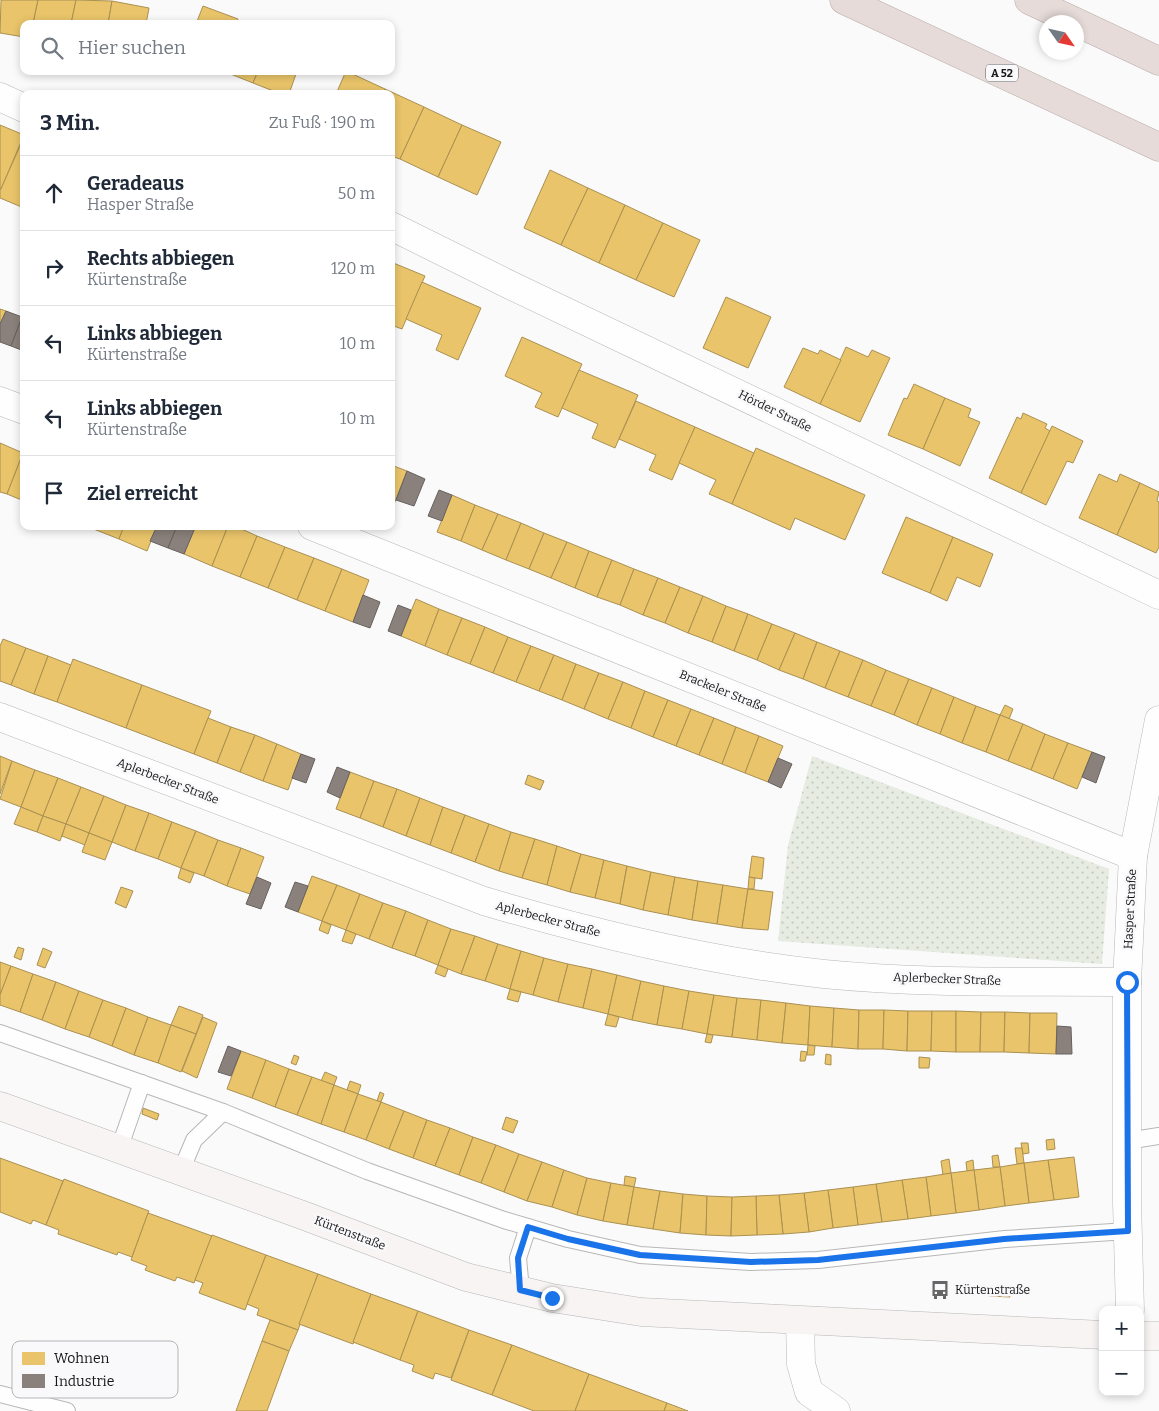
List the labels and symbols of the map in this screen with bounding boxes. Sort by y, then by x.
north arrow [1039,15,1084,60]
road number: A 52 [986,64,1018,82]
street label: Hörder Straße [736,387,814,435]
street label: Brackeler Straße [677,667,769,715]
street label: Aplerbecker Straße [115,755,221,807]
street label: Hasper Straße [1121,869,1139,949]
street label: Aplerbecker Straße [494,898,602,940]
street label: Aplerbecker Straße [893,970,1001,988]
route start [1116,971,1139,994]
street label: Kürtenstraße [312,1213,388,1253]
bus stop icon: Kürtenstraße [929,1279,951,1301]
place label: Kürtenstraße [955,1283,1030,1297]
route end [541,1287,564,1310]
legend [12,1341,178,1398]
text: Wohnen [54,1350,110,1367]
text: Industrie [54,1373,114,1390]

